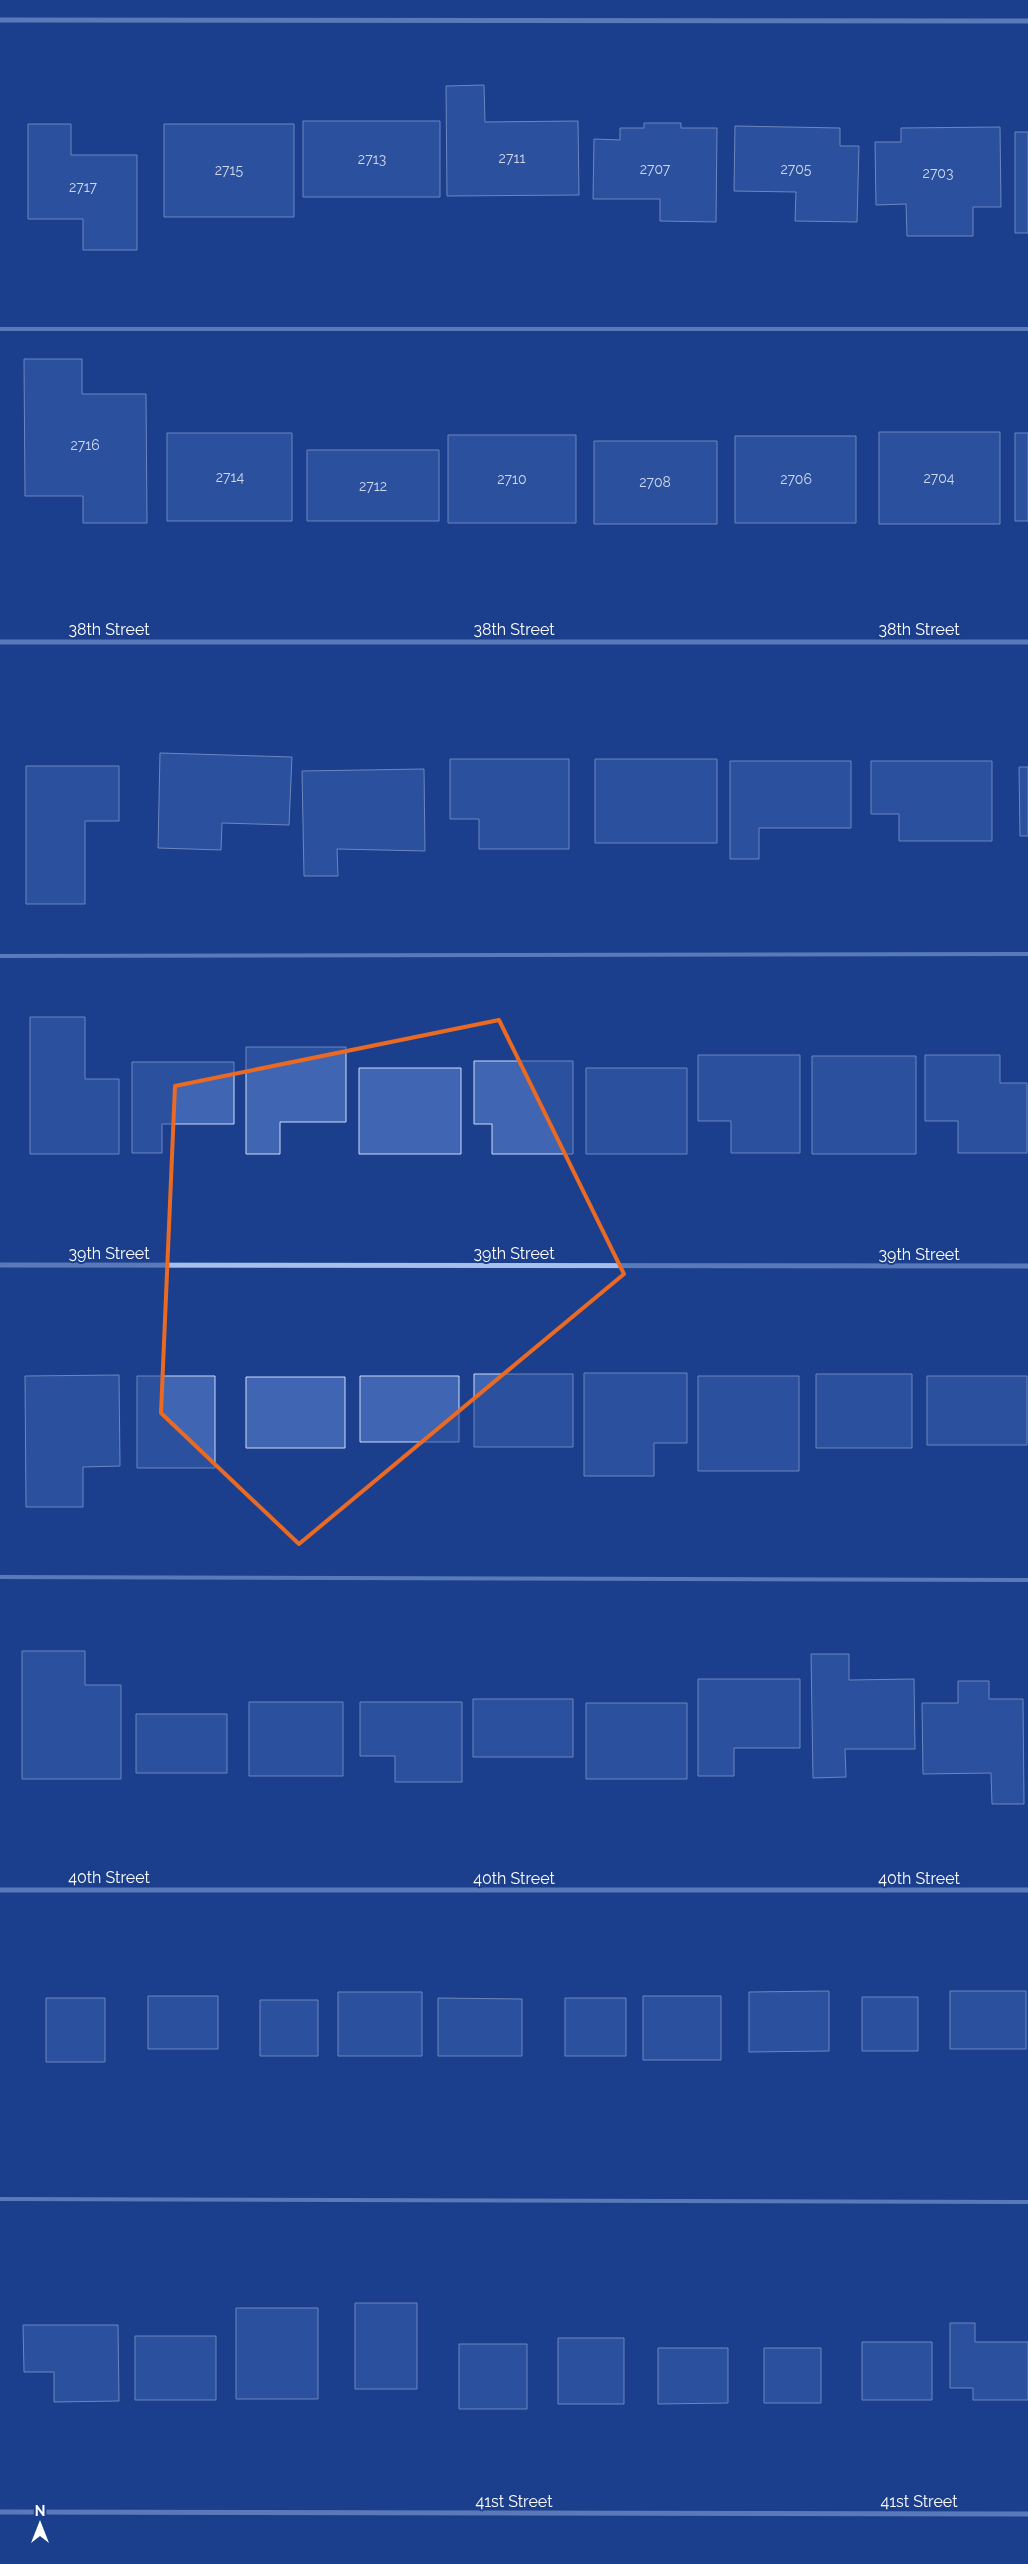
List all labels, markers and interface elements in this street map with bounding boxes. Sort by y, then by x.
house number: 2711 [499,150,525,166]
house number: 2713 [358,151,386,167]
house number: 2707 [640,161,671,177]
house number: 2705 [781,161,812,177]
house number: 2715 [215,162,244,178]
house number: 2703 [923,165,953,181]
house number: 2717 [69,179,98,195]
house number: 2716 [70,437,100,453]
house number: 2714 [216,469,245,485]
house number: 2704 [924,470,955,486]
house number: 2710 [497,471,527,487]
house number: 2706 [780,471,812,487]
house number: 2708 [639,474,671,490]
house number: 2712 [359,478,387,494]
street label: 38th Street [68,620,150,639]
street label: 38th Street [473,620,555,639]
street label: 38th Street [878,620,960,639]
street label: 39th Street [68,1244,150,1263]
street label: 39th Street [473,1244,555,1263]
street label: 39th Street [878,1245,960,1264]
street label: 40th Street [68,1868,150,1887]
street label: 40th Street [473,1869,555,1888]
street label: 40th Street [878,1869,960,1888]
street label: 41st Street [475,2492,553,2511]
street label: 41st Street [880,2492,958,2511]
north arrow [15,2499,65,2549]
text: N [35,2503,45,2519]

